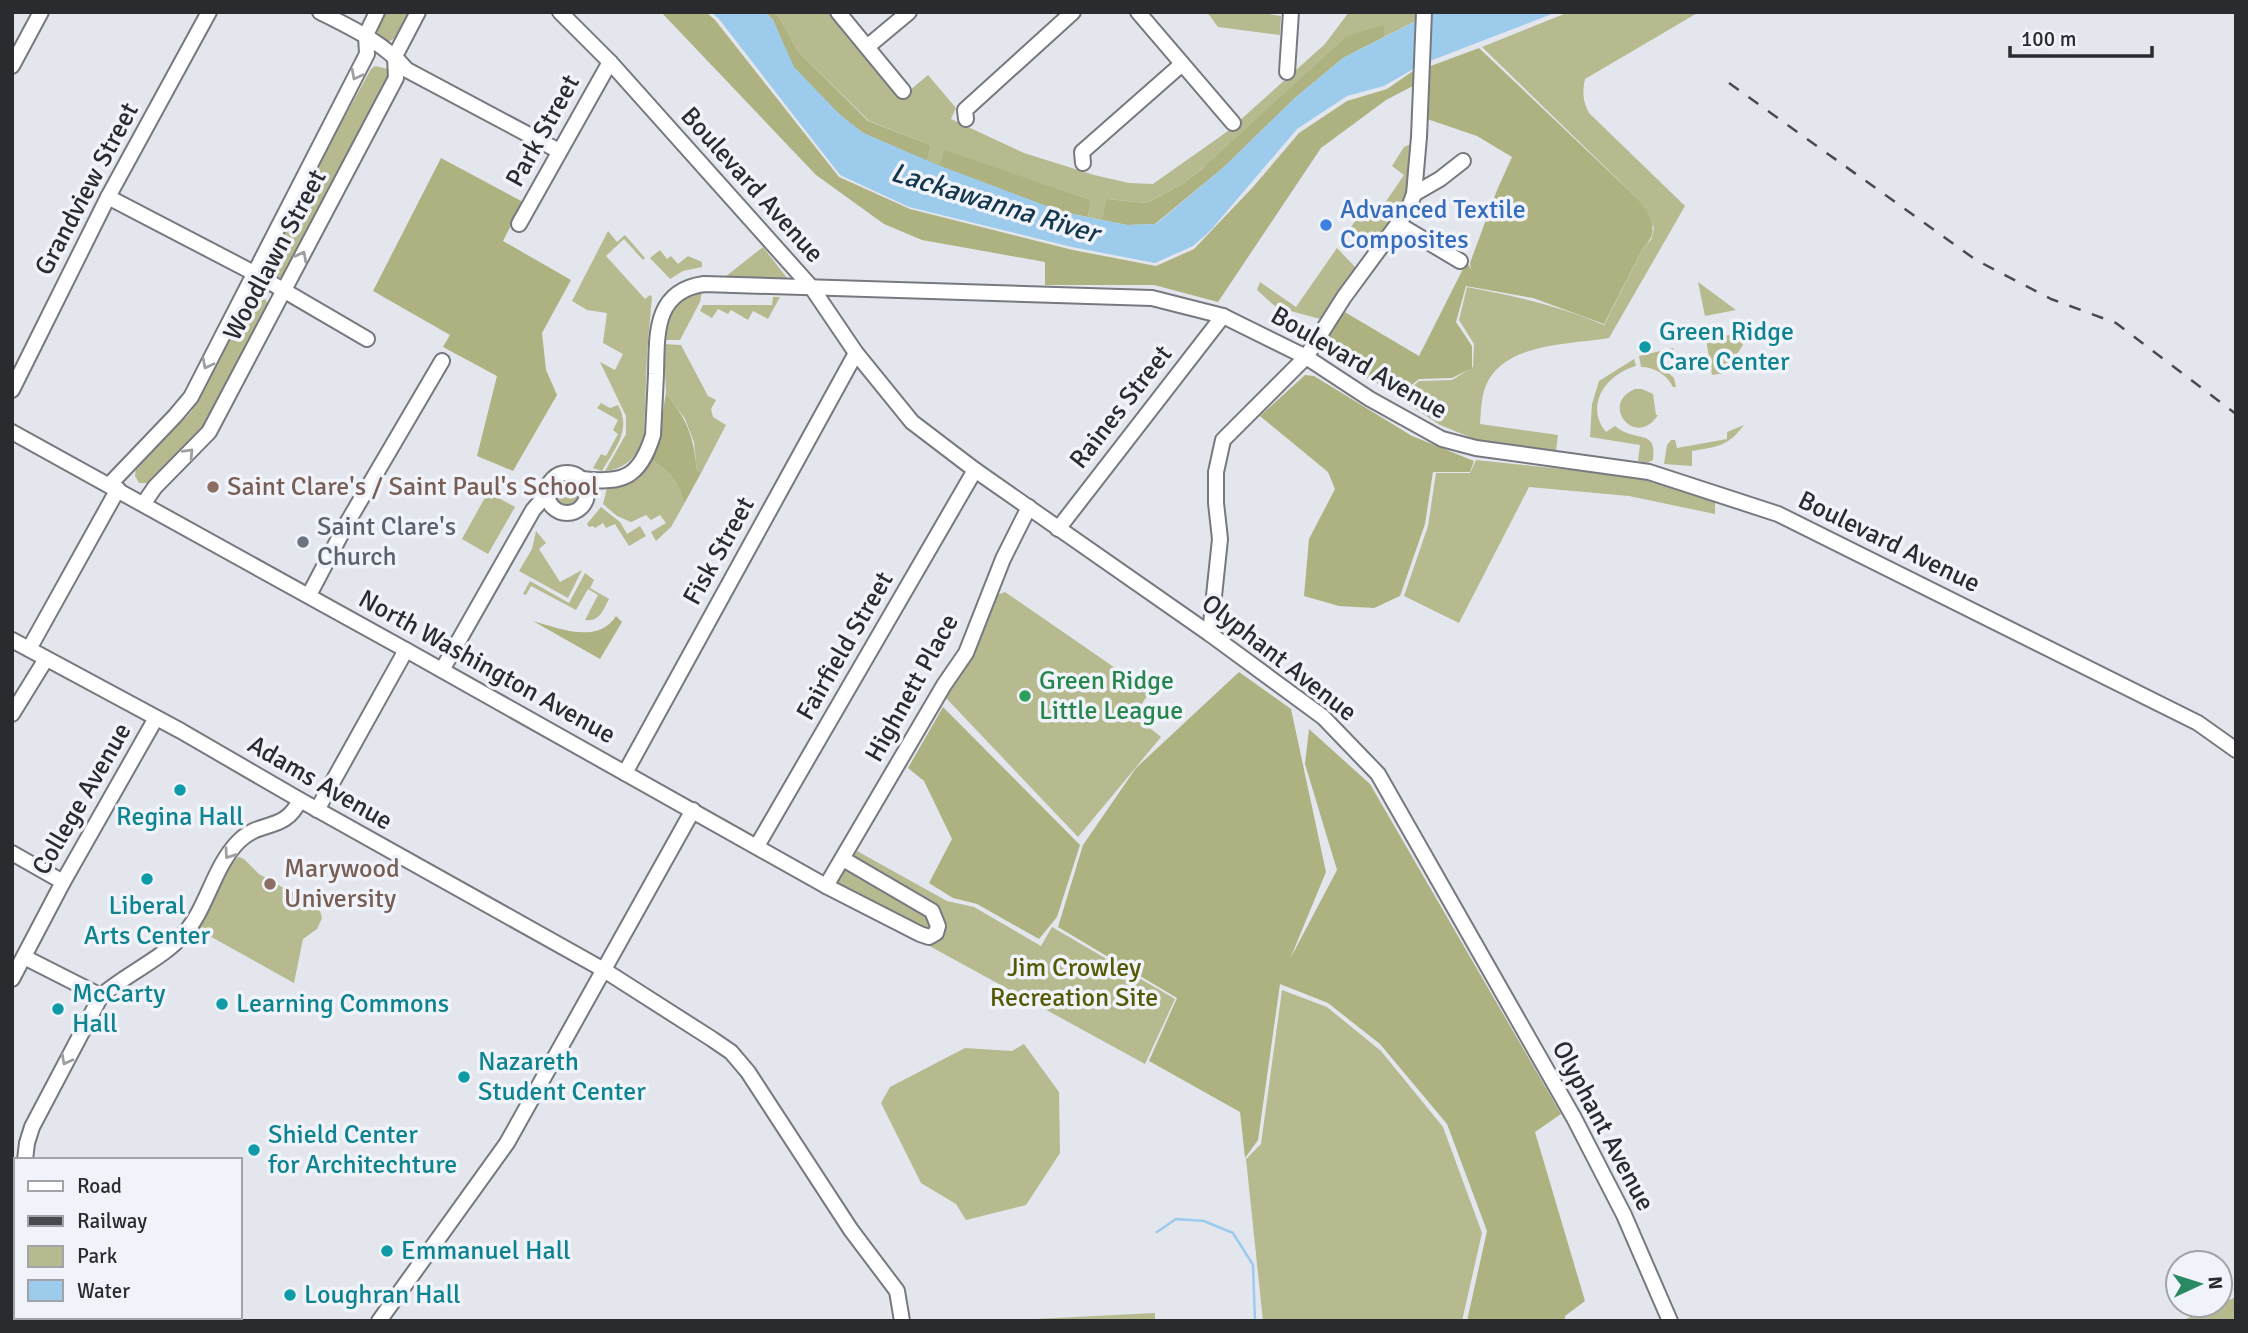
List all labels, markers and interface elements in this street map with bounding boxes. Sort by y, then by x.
scale bar [2010,14,2152,58]
text: 100 m [2021,26,2076,52]
one-way arrow [351,68,364,80]
street label: Park Street [499,69,587,193]
street label: Grandview Street [28,97,146,281]
street label: Boulevard Avenue [674,100,830,270]
water label: Lackawanna River [887,155,1106,252]
street label: Woodlawn Street [217,164,333,346]
place label: Advanced Textile Composites [1340,194,1526,256]
marker: Advanced Textile Composites [1318,217,1334,233]
one-way arrow [294,251,307,263]
street label: Boulevard Avenue [1265,299,1453,427]
place label: Green Ridge Care Center [1659,316,1794,378]
street label: Raines Street [1063,339,1179,475]
marker: Green Ridge Care Center [1637,339,1653,355]
one-way arrow [202,357,215,370]
one-way arrow [181,448,194,461]
place label: Saint Clare's / Saint Paul's School [227,471,599,503]
marker: Saint Clare's / Saint Paul's School [205,479,221,495]
street label: Boulevard Avenue [1793,484,1985,600]
street label: Fisk Street [676,491,762,611]
place label: Saint Clare's Church [317,511,456,573]
marker: Saint Clare's Church [295,534,311,550]
street label: Fairfield Street [790,566,900,726]
street label: North Washington Avenue [353,583,621,751]
street label: Olyphant Avenue [1195,588,1363,728]
street label: Highnett Place [858,608,966,768]
place label: Green Ridge Little League [1039,665,1183,727]
marker: Green Ridge Little League [1017,688,1033,704]
street label: College Avenue [26,717,138,881]
street label: Adams Avenue [242,729,398,837]
marker: Regina Hall [172,782,188,798]
place label: Regina Hall [116,801,244,833]
one-way arrow [225,846,237,859]
place label: Marywood University [284,853,400,915]
marker: Liberal Arts Center [139,871,155,887]
marker: Marywood University [262,876,278,892]
place label: Liberal Arts Center [84,890,211,952]
park label: Jim Crowley Recreation Site [990,952,1158,1014]
place label: McCarty Hall [72,978,165,1040]
place label: Learning Commons [236,988,449,1020]
marker: Learning Commons [214,996,230,1012]
marker: McCarty Hall [50,1001,66,1017]
street label: Olyphant Avenue [1545,1035,1661,1217]
place label: Nazareth Student Center [478,1046,646,1108]
one-way arrow [61,1053,75,1065]
marker: Nazareth Student Center [456,1069,472,1085]
place label: Shield Center for Architechture [268,1119,457,1181]
marker: Shield Center for Architechture [246,1142,262,1158]
legend [14,1158,242,1319]
text: Road [77,1173,122,1199]
text: Railway [77,1208,147,1234]
place label: Emmanuel Hall [401,1235,571,1267]
text: Park [77,1243,118,1269]
marker: Emmanuel Hall [379,1243,395,1259]
north arrow [2164,1249,2234,1319]
text: N [2203,1275,2227,1290]
text: Water [77,1278,130,1304]
place label: Loughran Hall [304,1279,461,1311]
marker: Loughran Hall [282,1287,298,1303]

